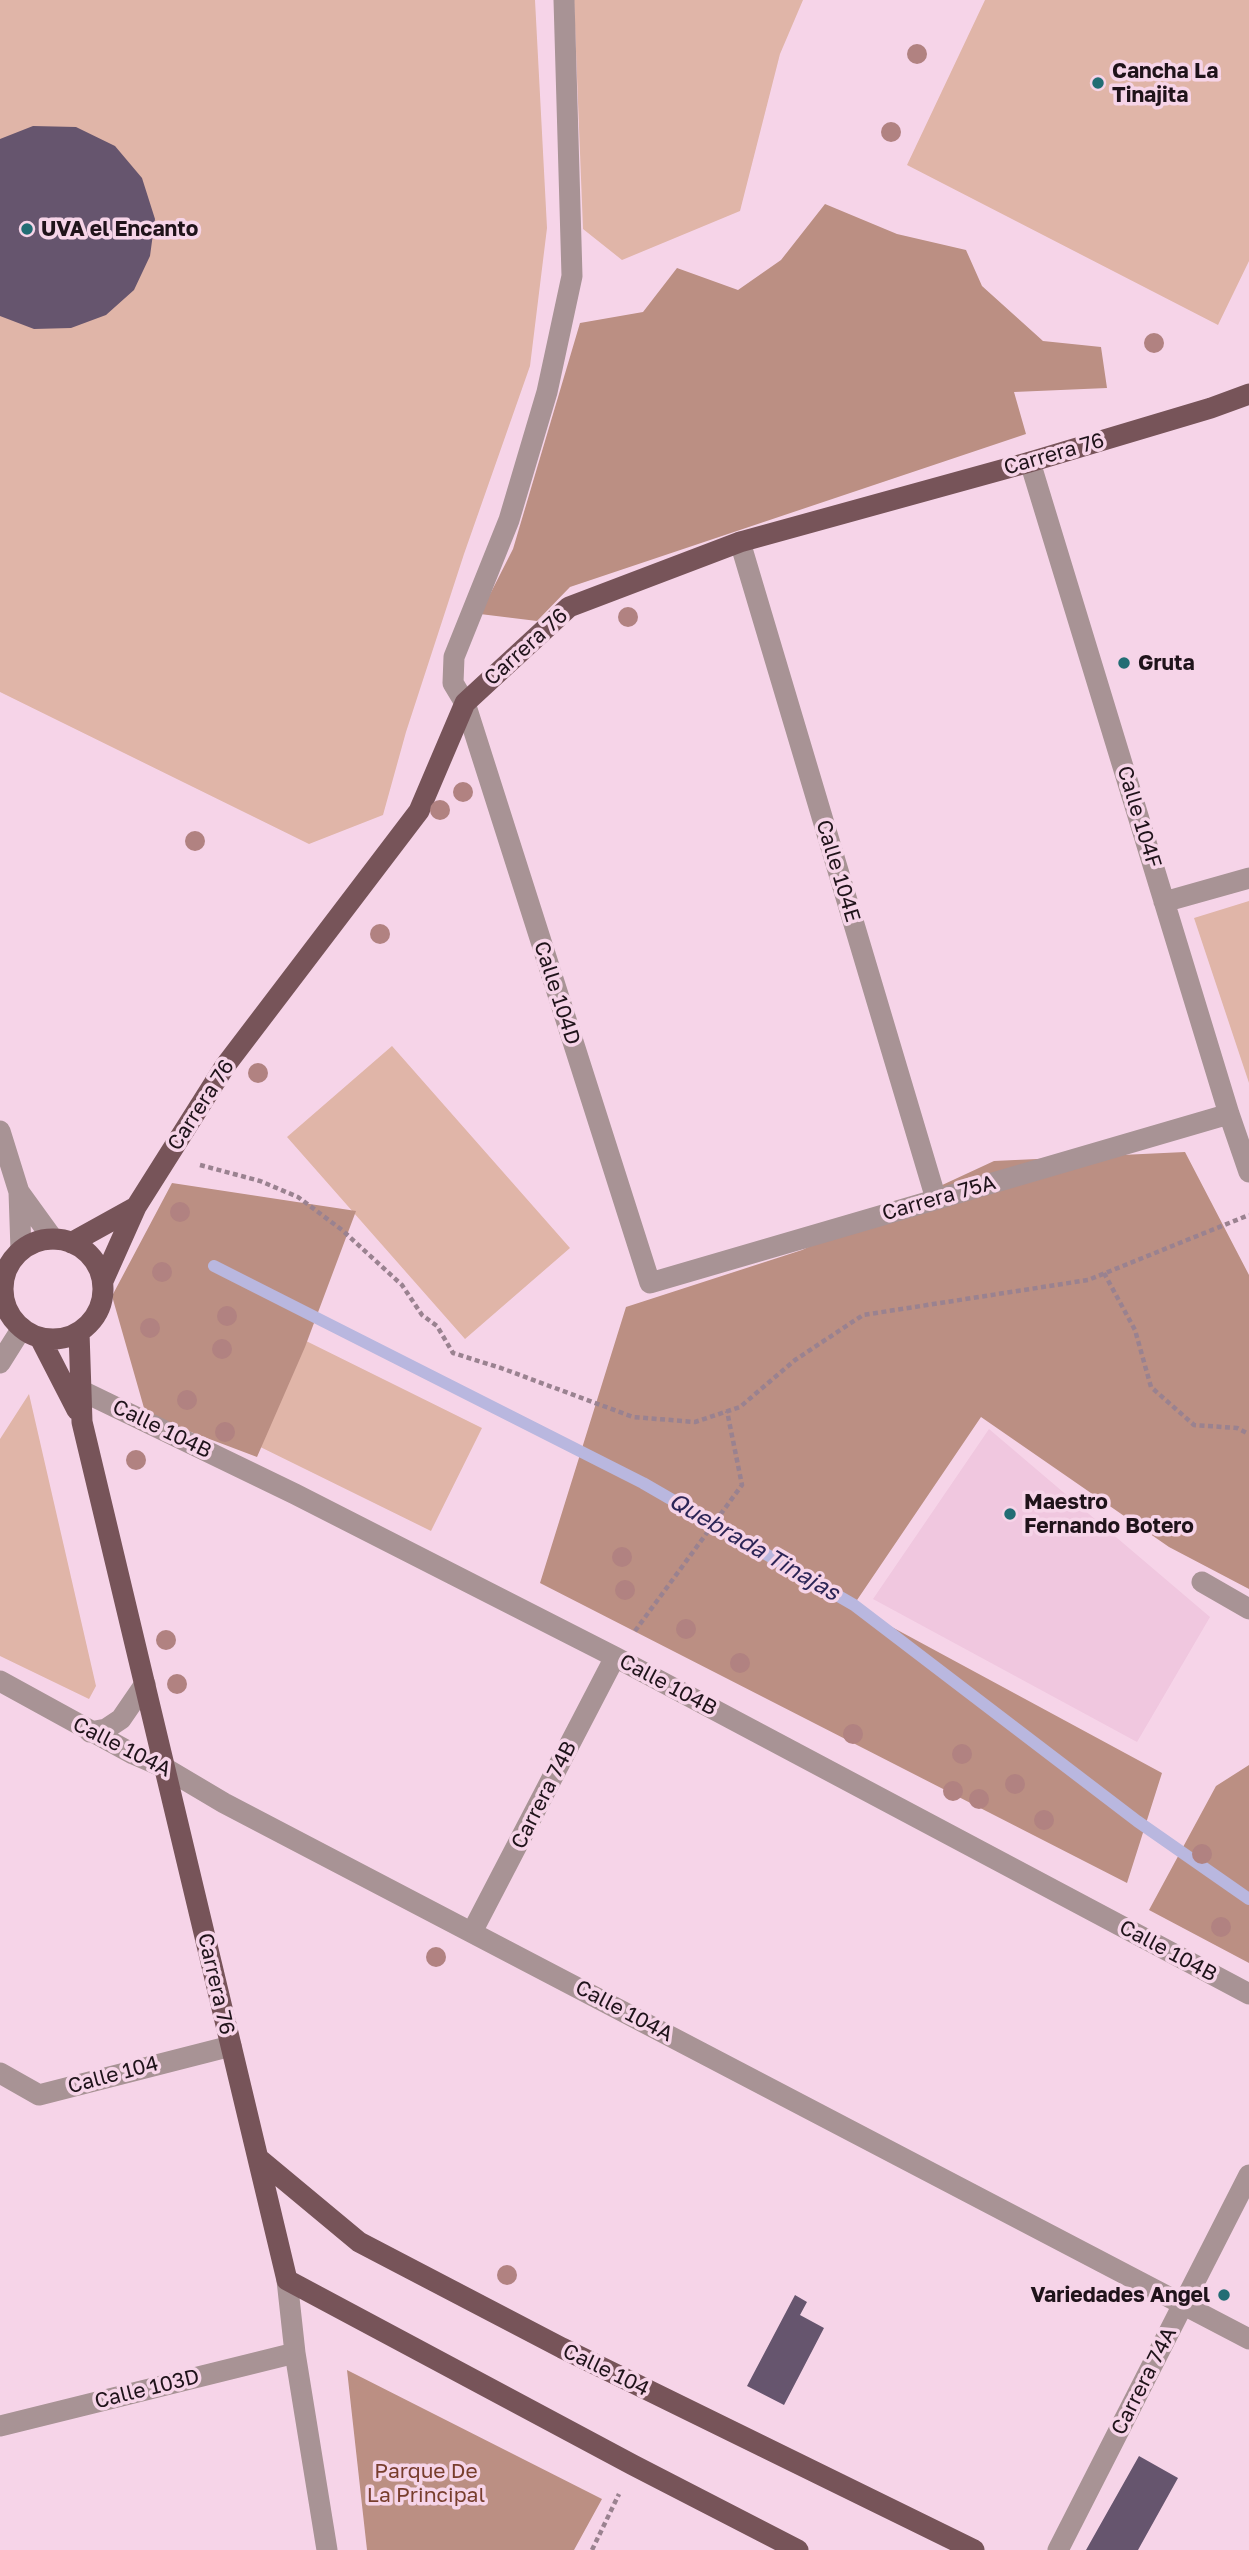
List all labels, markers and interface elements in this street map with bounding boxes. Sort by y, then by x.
place label: Cancha La Tinajita [1112,58,1218,108]
marker: Cancha La Tinajita [1090,75,1106,91]
place label: UVA el Encanto [41,216,198,242]
marker: UVA el Encanto [19,221,35,237]
street label: Carrera 76 [1001,428,1107,480]
street label: Carrera 76 [479,603,573,691]
place label: Gruta [1138,650,1195,676]
marker: Gruta [1116,655,1132,671]
street label: Calle 104F [1112,763,1166,871]
street label: Calle 104E [811,817,865,925]
street label: Calle 104D [528,938,586,1048]
street label: Carrera 76 [162,1055,240,1155]
street label: Carrera 75A [879,1170,999,1226]
street label: Calle 104B [108,1394,216,1464]
water label: Quebrada Tinajas [664,1487,844,1607]
place label: Maestro Fernando Botero [1024,1489,1194,1539]
marker: Maestro Fernando Botero [1002,1506,1018,1522]
street label: Calle 104B [615,1649,721,1721]
street label: Calle 104A [69,1712,175,1782]
street label: Carrera 74B [506,1737,582,1853]
street label: Calle 104B [1115,1915,1221,1987]
street label: Carrera 76 [192,1931,240,2037]
street label: Calle 104A [571,1975,677,2047]
street label: Calle 104 [65,2051,161,2099]
place label: Variedades Angel [1031,2282,1210,2308]
marker: Variedades Angel [1216,2287,1232,2303]
street label: Carrera 74A [1106,2323,1182,2439]
street label: Calle 104 [559,2338,653,2402]
street label: Calle 103D [92,2364,202,2414]
park label: Parque De La Principal [367,2458,485,2508]

